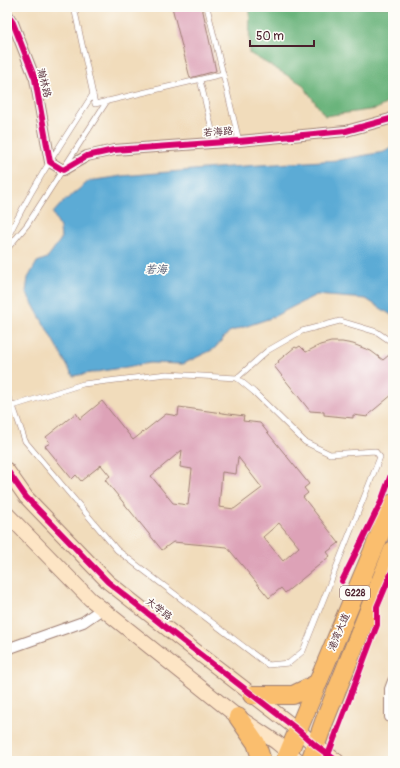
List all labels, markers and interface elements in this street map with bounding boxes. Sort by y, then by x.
scale bar [250,22,314,48]
text: 50 m [256,29,284,44]
street label: 瀚林路 [35,67,53,99]
street label: 若海路 [203,125,233,139]
water label: 若海 [145,263,168,276]
road number: G228 [340,586,370,600]
street label: 大学路 [143,595,175,623]
street label: 港湾大道 [326,611,352,653]

